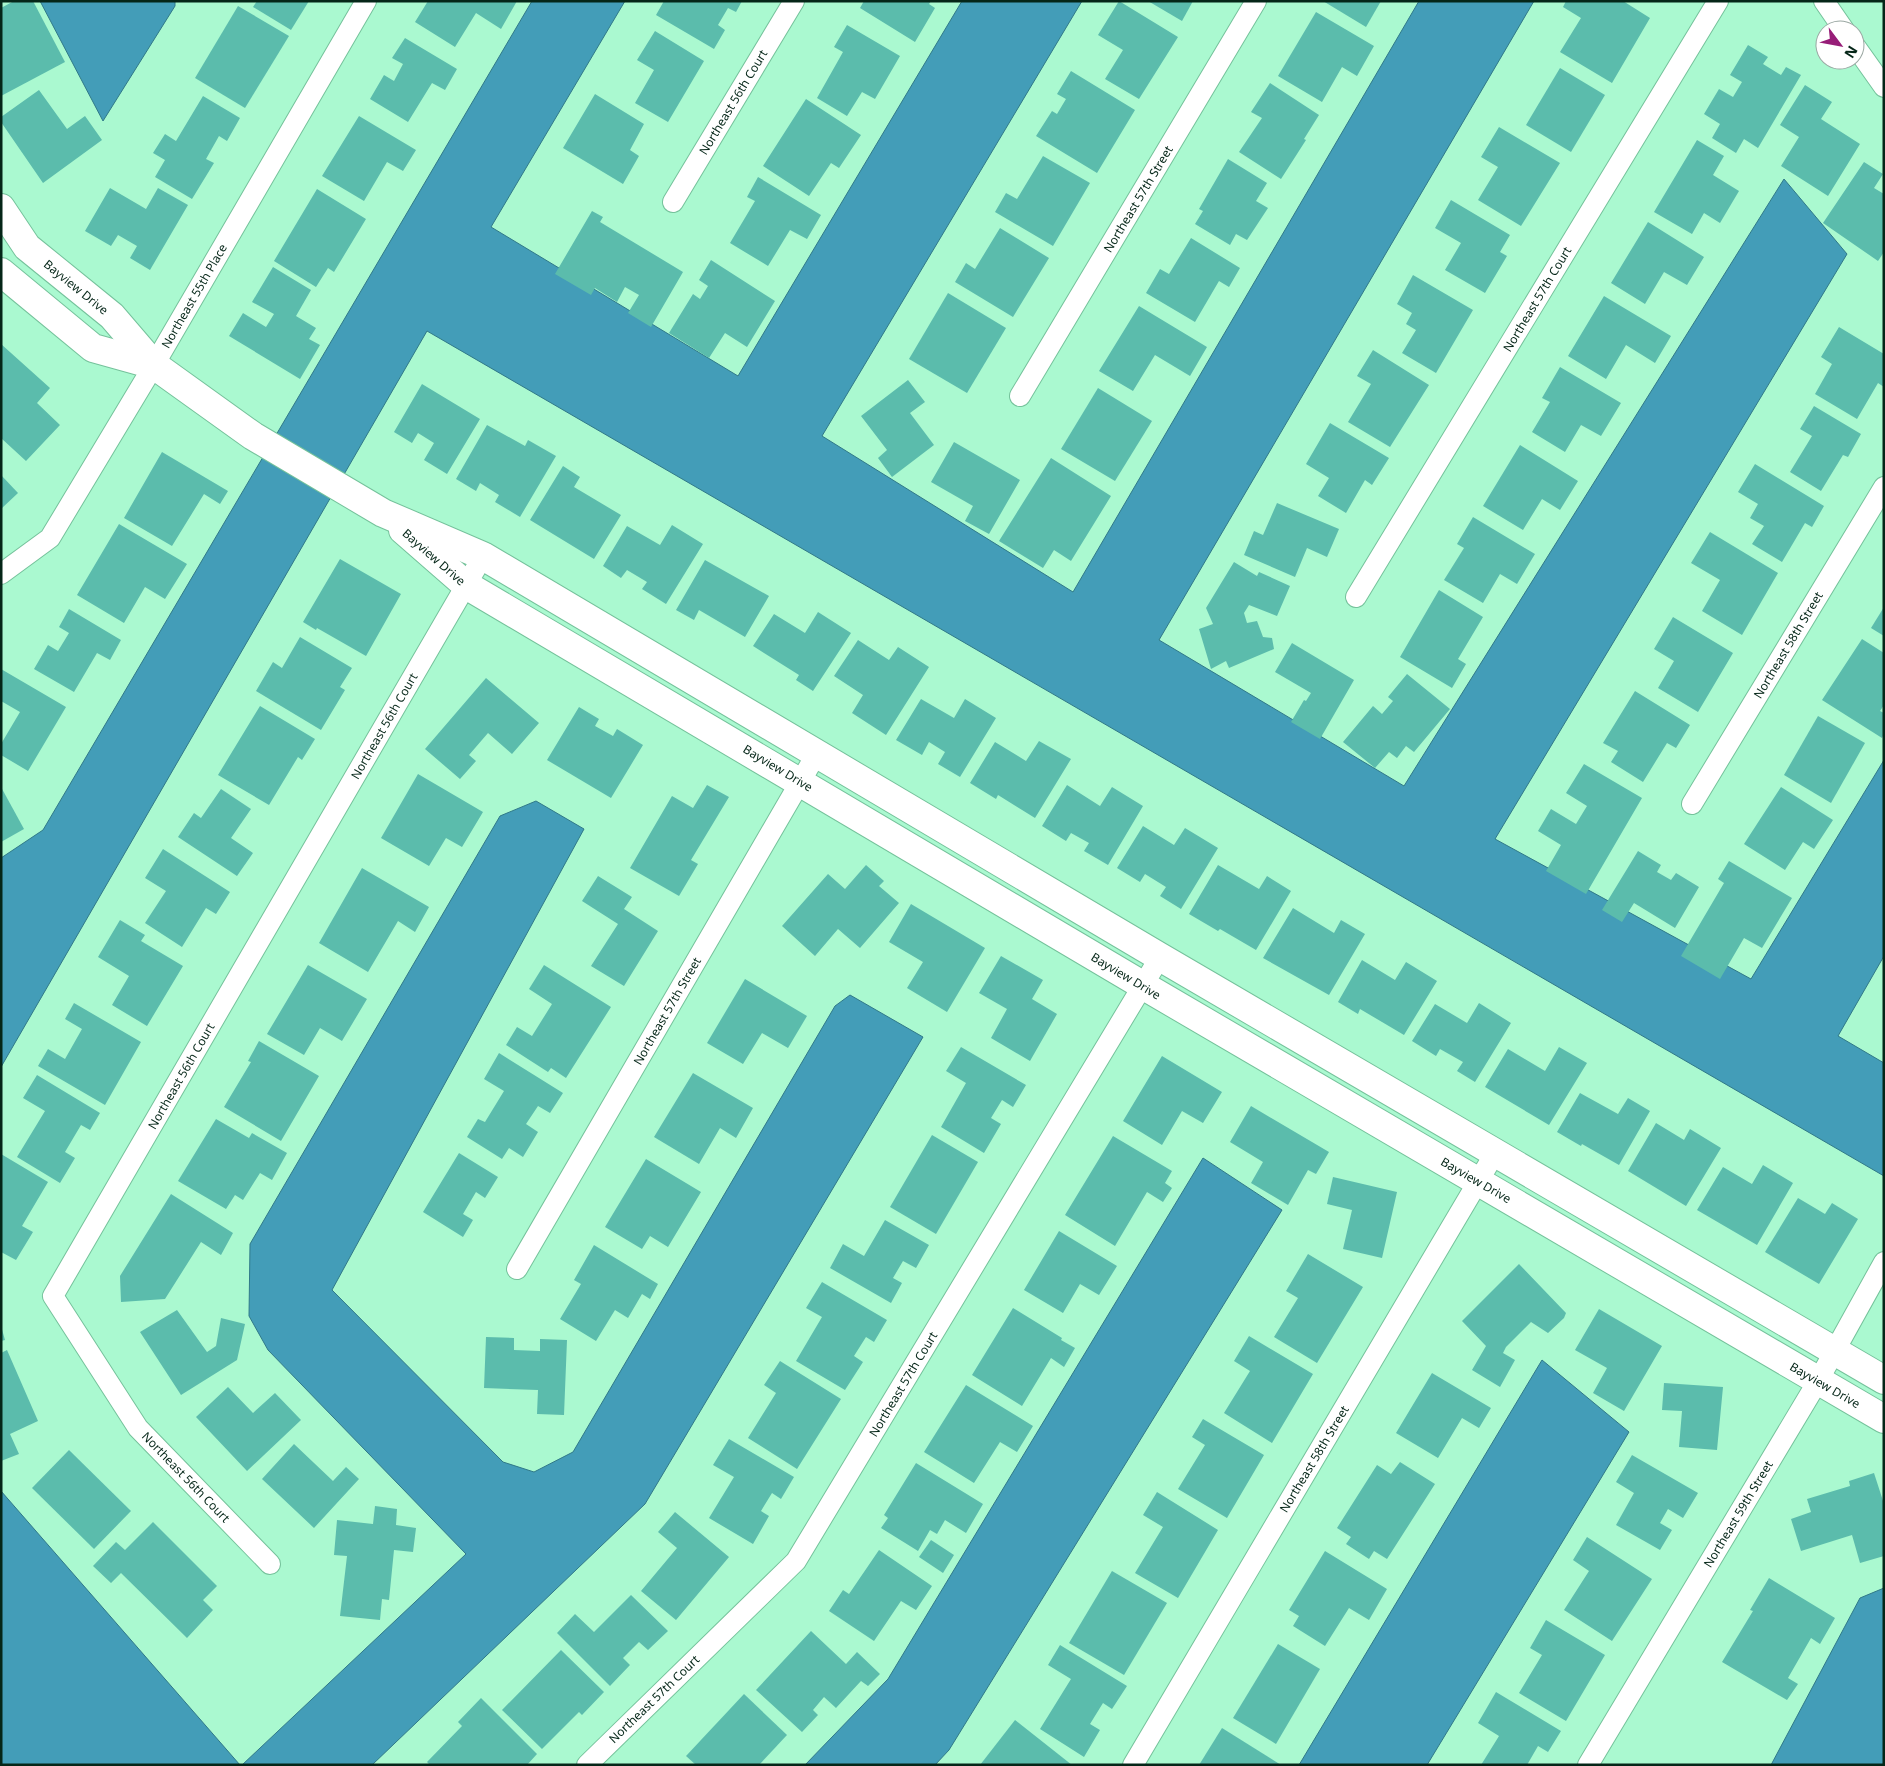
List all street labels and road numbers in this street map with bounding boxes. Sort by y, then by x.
street label: Northeast 56th Court [695,46,772,158]
street label: Northeast 57th Street [1099,142,1177,256]
street label: Northeast 55th Place [157,240,231,351]
street label: Northeast 57th Court [1499,243,1576,355]
street label: Bayview Drive [40,256,112,318]
street label: Bayview Drive [399,525,469,589]
street label: Northeast 58th Street [1749,588,1827,702]
street label: Northeast 56th Court [347,669,422,782]
street label: Bayview Drive [740,740,816,796]
street label: Bayview Drive [1088,948,1164,1004]
street label: Northeast 57th Street [629,953,705,1068]
street label: Northeast 56th Court [144,1019,219,1132]
street label: Bayview Drive [1438,1153,1514,1207]
street label: Northeast 57th Court [865,1328,942,1440]
street label: Bayview Drive [1787,1358,1863,1412]
street label: Northeast 58th Street [1275,1402,1353,1516]
street label: Northeast 56th Court [138,1428,234,1527]
street label: Northeast 59th Street [1699,1457,1777,1571]
street label: Northeast 57th Court [605,1651,704,1747]

